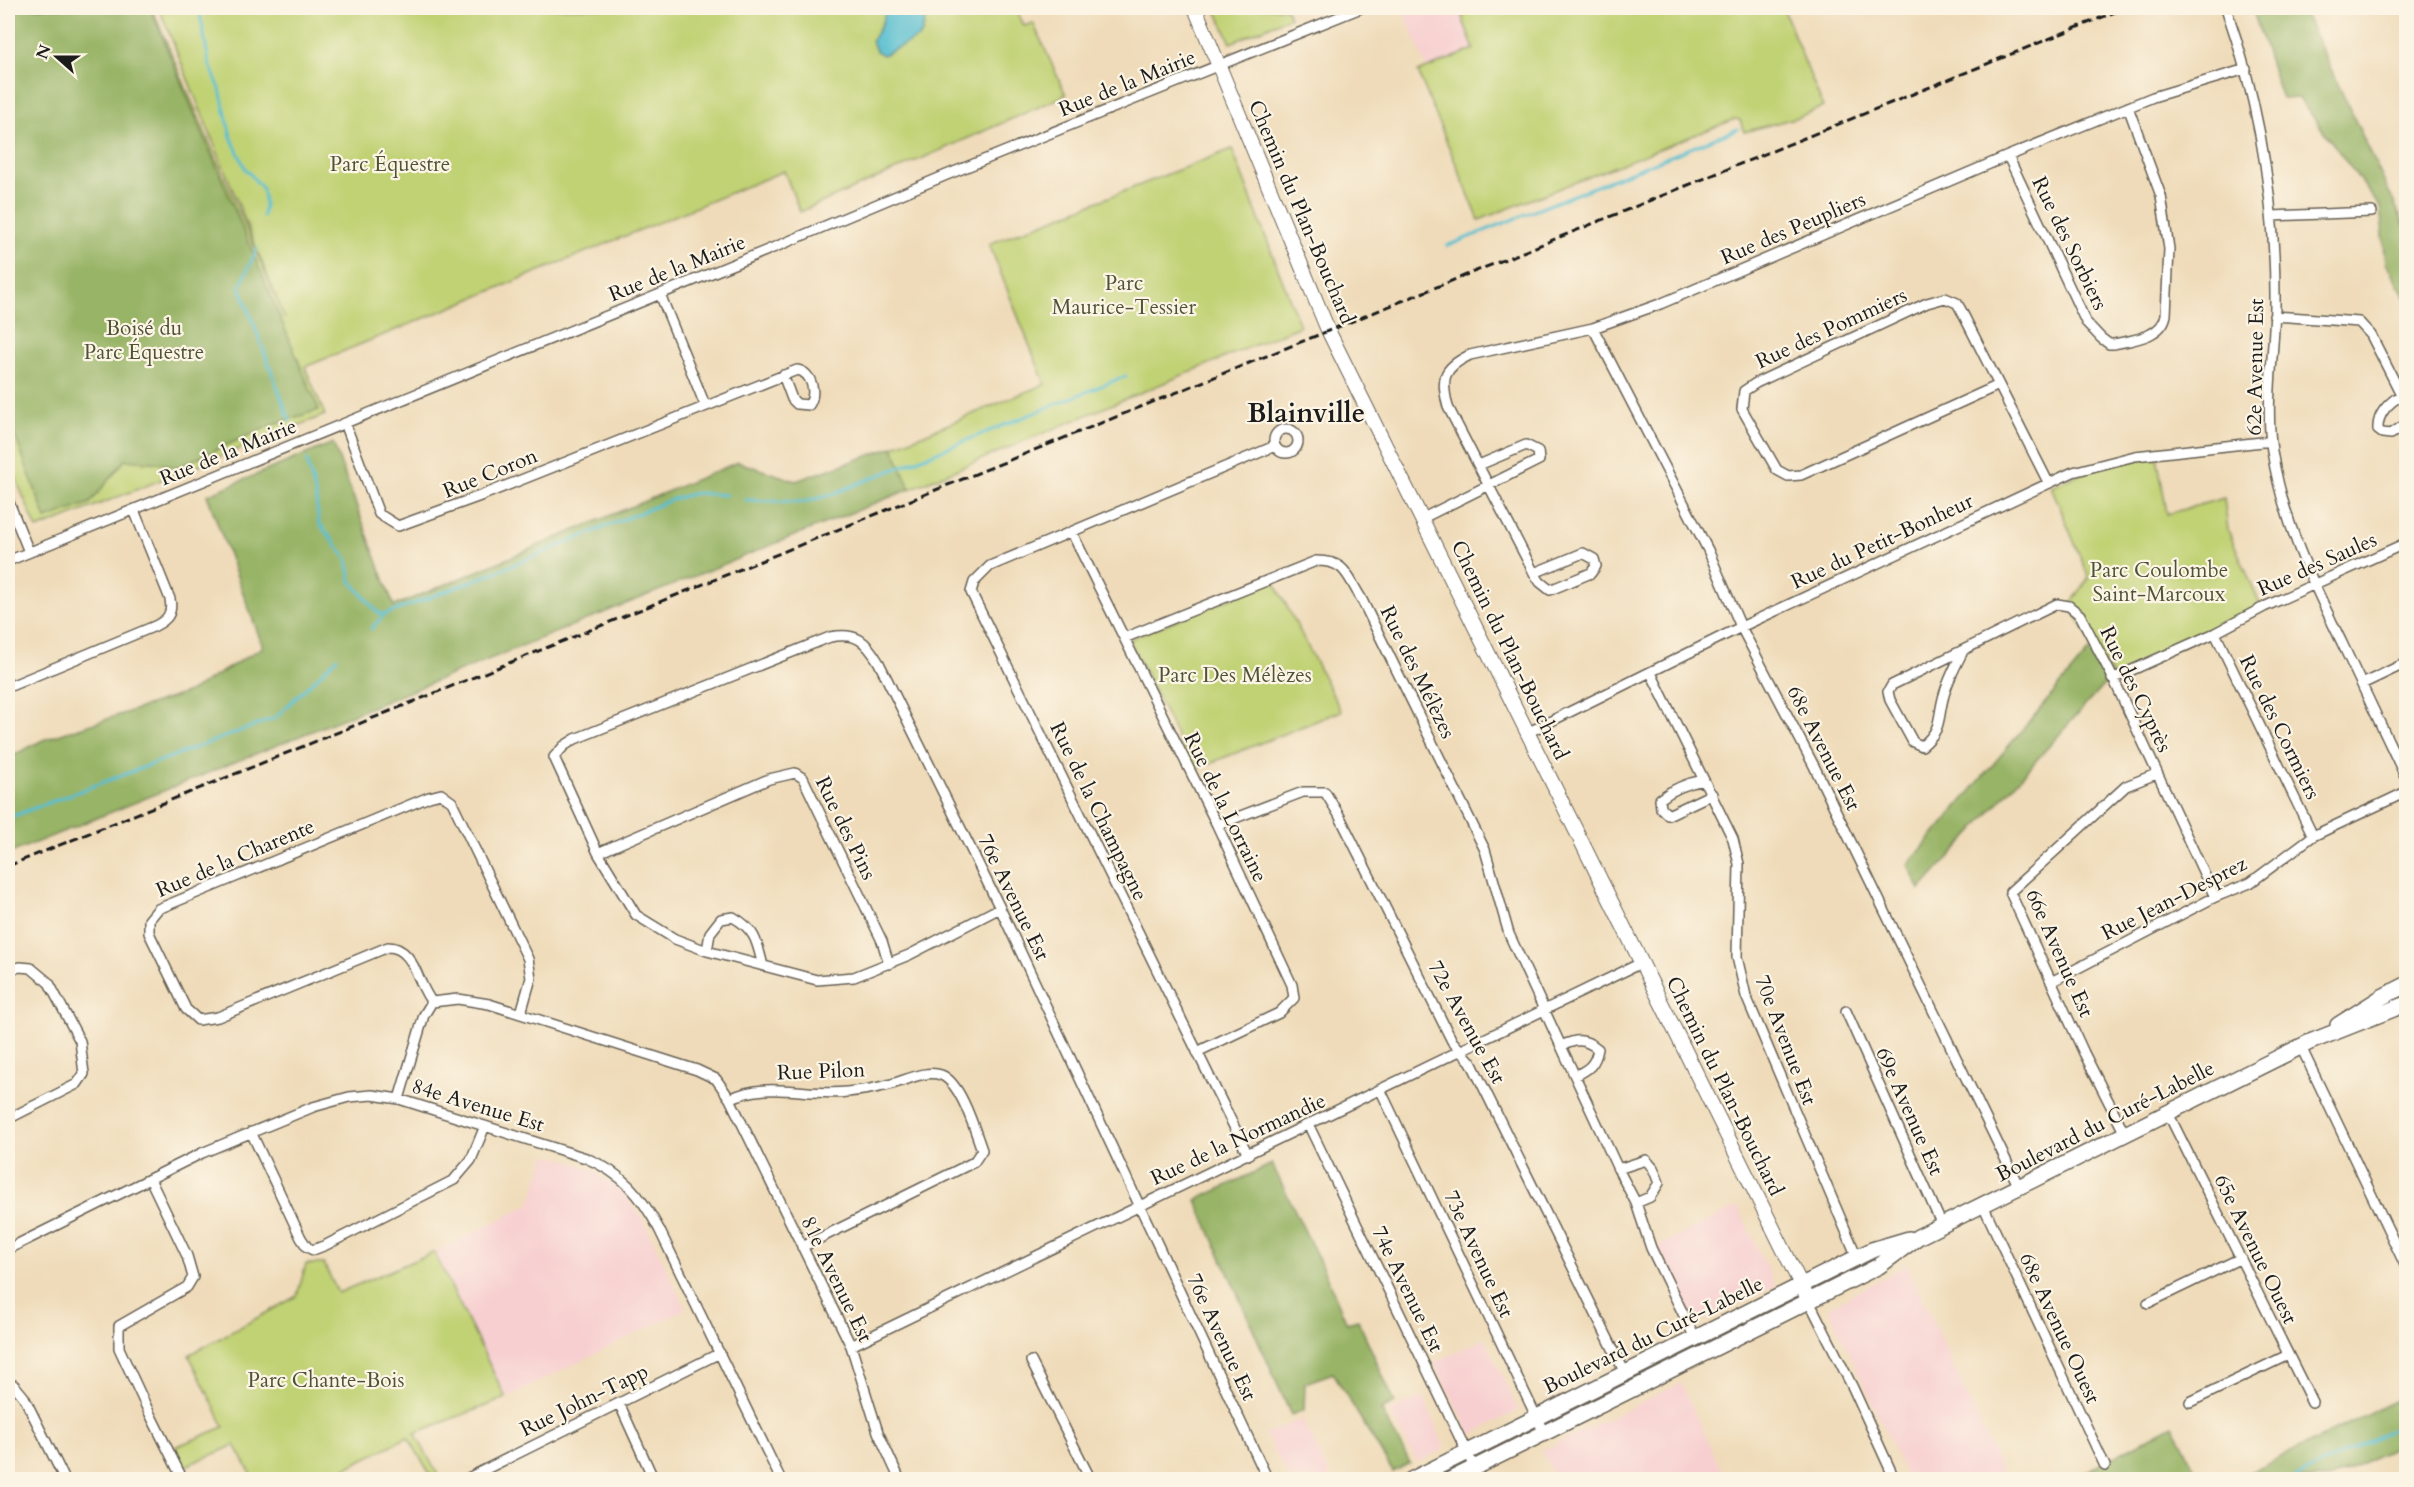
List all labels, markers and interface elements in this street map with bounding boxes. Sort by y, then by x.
north arrow [27,27,87,87]
text: N [31,41,57,62]
street label: Rue de la Mairie [1054,43,1200,124]
street label: Chemin du Plan-Bouchard [1241,96,1362,329]
park label: Parc Équestre [330,150,450,179]
street label: Rue des Sorbiers [2025,171,2114,315]
street label: Rue des Peupliers [1716,185,1870,272]
street label: Rue de la Mairie [604,228,750,309]
park label: Parc Maurice-Tessier [1052,269,1197,322]
street label: Rue des Pommiers [1751,281,1912,376]
street label: 62e Avenue Est [2240,298,2271,436]
park label: Boisé du Parc Équestre [84,314,204,367]
district label: Blainville [1247,395,1365,432]
street label: Rue de la Mairie [155,412,301,493]
street label: Rue Coron [439,441,542,506]
street label: Rue du Petit-Bonheur [1786,486,1978,596]
street label: Rue des Saules [2253,525,2381,604]
street label: Chemin du Plan-Bouchard [1444,536,1575,765]
park label: Parc Coulombe Saint-Marcoux [2090,556,2228,609]
street label: Rue des Mélèzes [1373,601,1462,744]
street label: Rue des Cyprès [2092,621,2179,757]
street label: Rue des Cormiers [2232,650,2327,804]
park label: Parc Des Mélèzes [1158,661,1312,690]
street label: 68e Avenue Est [1780,681,1868,816]
street label: Rue de la Champagne [1043,717,1154,905]
street label: Rue de la Lorraine [1177,727,1274,887]
street label: Rue des Pins [808,772,883,885]
street label: Rue de la Charente [151,812,319,905]
street label: 76e Avenue Est [970,829,1057,965]
street label: Rue Jean-Desprez [2097,849,2252,948]
street label: 66e Avenue Est [2018,885,2101,1022]
street label: 72e Avenue Est [1421,955,1513,1090]
street label: 70e Avenue Est [1747,971,1824,1110]
street label: Chemin du Plan-Bouchard [1659,972,1790,1201]
street label: 69e Avenue Est [1868,1043,1951,1180]
street label: Boulevard du Curé-Labelle [1991,1054,2219,1189]
street label: Rue Pilon [776,1055,866,1088]
street label: 84e Avenue Est [408,1072,548,1139]
street label: Rue de la Normandie [1146,1086,1330,1193]
street label: 65e Avenue Ouest [2207,1169,2305,1329]
street label: 73e Avenue Est [1436,1186,1521,1323]
street label: 81e Avenue Est [793,1211,880,1347]
street label: 74e Avenue Est [1364,1221,1451,1357]
street label: 68e Avenue Ouest [2012,1248,2107,1409]
street label: 76e Avenue Est [1179,1269,1264,1406]
street label: Boulevard du Curé-Labelle [1538,1269,1768,1401]
street label: Rue John-Tapp [515,1357,653,1444]
park label: Parc Chante-Bois [247,1366,405,1395]

